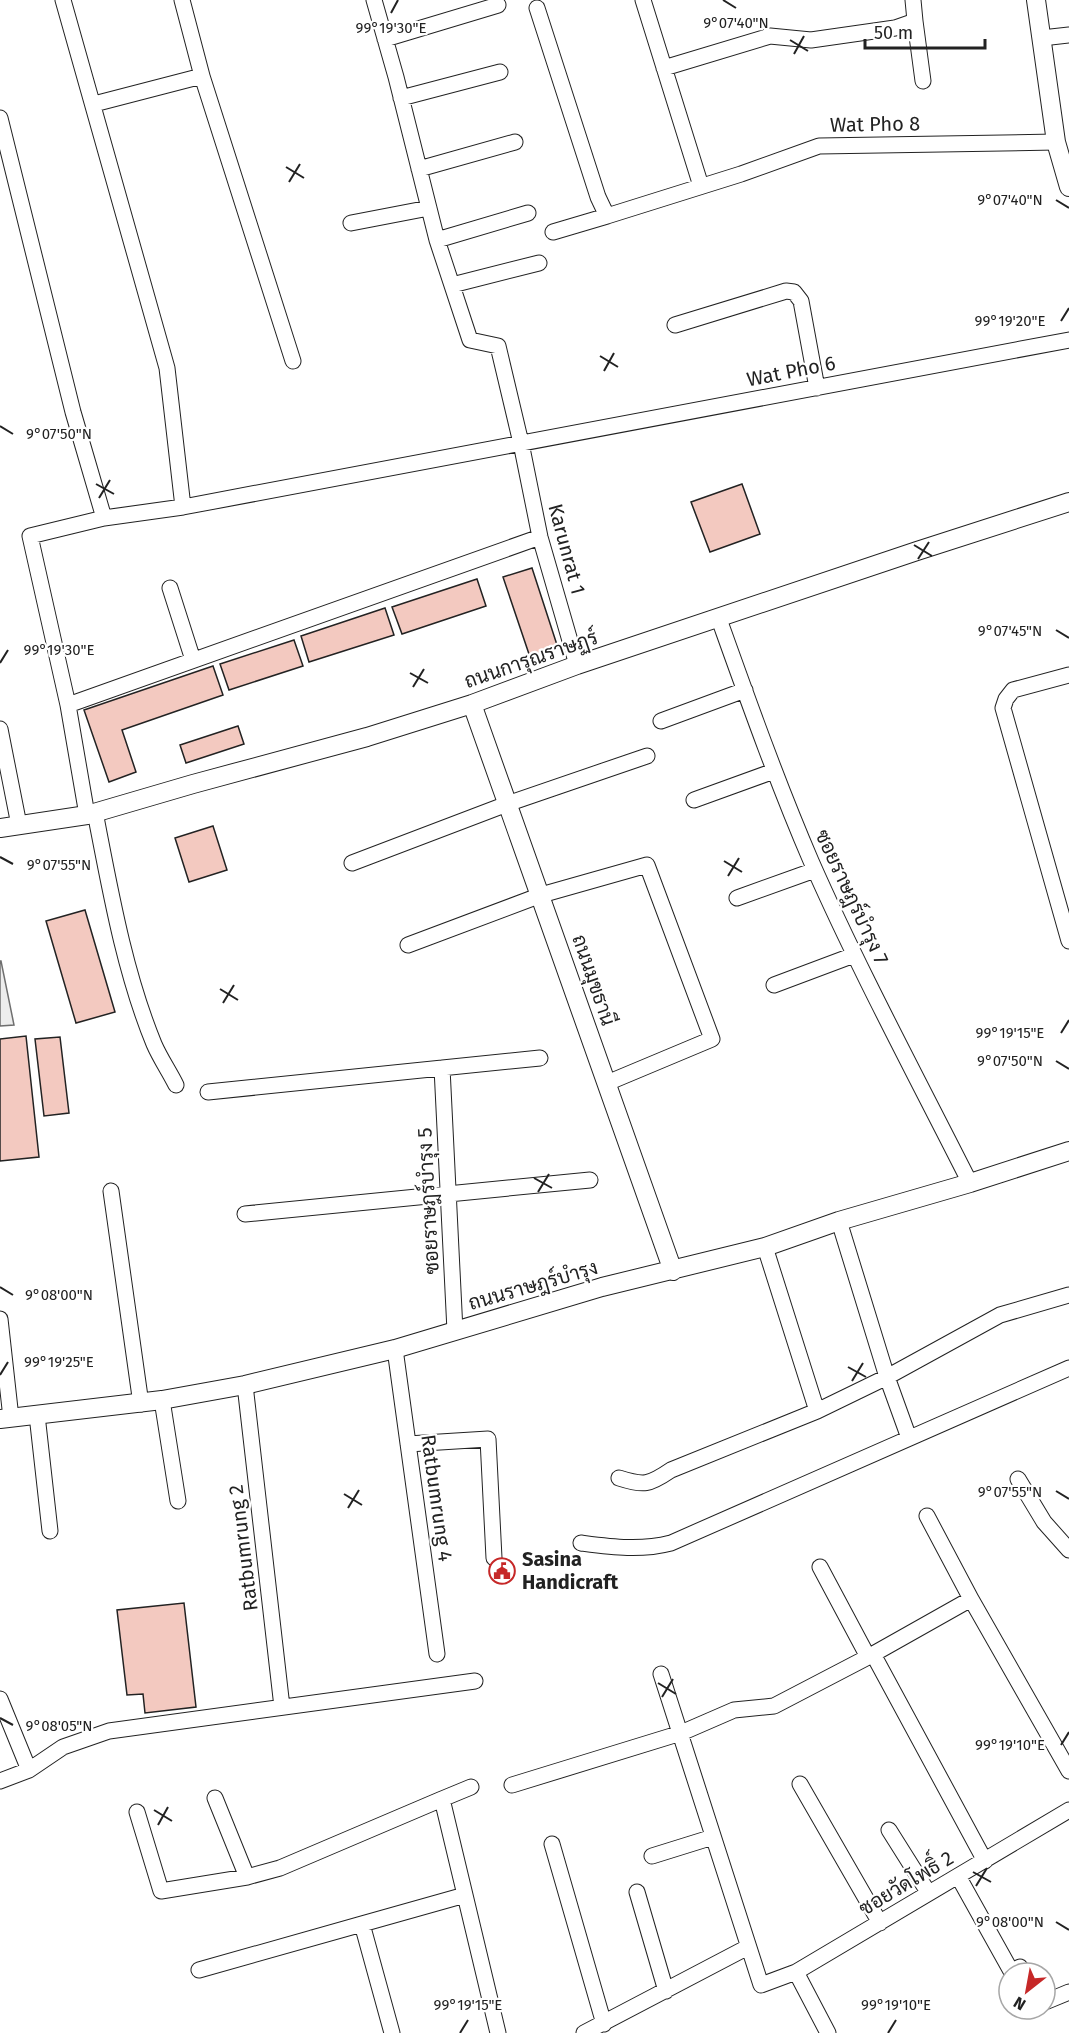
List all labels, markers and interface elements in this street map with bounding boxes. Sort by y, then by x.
scale bar [865,12,985,50]
text: 9°07'40"N [703,14,769,32]
text: 99°19'30"E [356,19,426,37]
text: 50 m [874,22,913,44]
street label: Wat Pho 8 [830,111,920,137]
text: 9°07'40"N [977,191,1043,209]
text: 99°19'20"E [975,312,1045,330]
street label: Wat Pho 6 [745,351,837,391]
text: 9°07'50"N [26,425,92,443]
street label: Karunrat 1 [543,501,591,597]
text: 9°07'45"N [978,622,1042,640]
street label: ถนนการุณราษฏร์ [461,623,601,695]
text: 99°19'30"E [24,641,94,659]
street label: ซอยราษฎร์บำรุง 7 [808,825,896,969]
text: 9°07'55"N [27,856,91,874]
street label: ถนนมุขธานี [565,931,622,1029]
text: 99°19'15"E [976,1024,1044,1042]
text: 9°07'50"N [977,1052,1043,1070]
street label: ซอยราษฎร์บำรุง 5 [410,1127,446,1275]
street label: ถนนราษฎร์บำรุง [465,1253,601,1317]
text: 9°08'00"N [25,1286,93,1304]
text: 99°19'25"E [24,1353,94,1371]
street label: Ratbumrung 4 [416,1433,458,1563]
street label: Ratbumrung 2 [223,1483,263,1613]
text: 9°07'55"N [978,1483,1042,1501]
place label: Sasina Handicraft [522,1547,618,1594]
public building icon: Sasina Handicraft [487,1556,517,1586]
text: 9°08'05"N [26,1717,92,1735]
text: 99°19'10"E [975,1736,1045,1754]
street label: ซอยวัดโพธิ์ 2 [851,1840,957,1920]
text: 9°08'00"N [976,1913,1044,1931]
north arrow [997,1961,1057,2021]
text: N [1010,1993,1029,2014]
text: 99°19'15"E [434,1996,502,2014]
text: 99°19'10"E [861,1996,931,2014]

